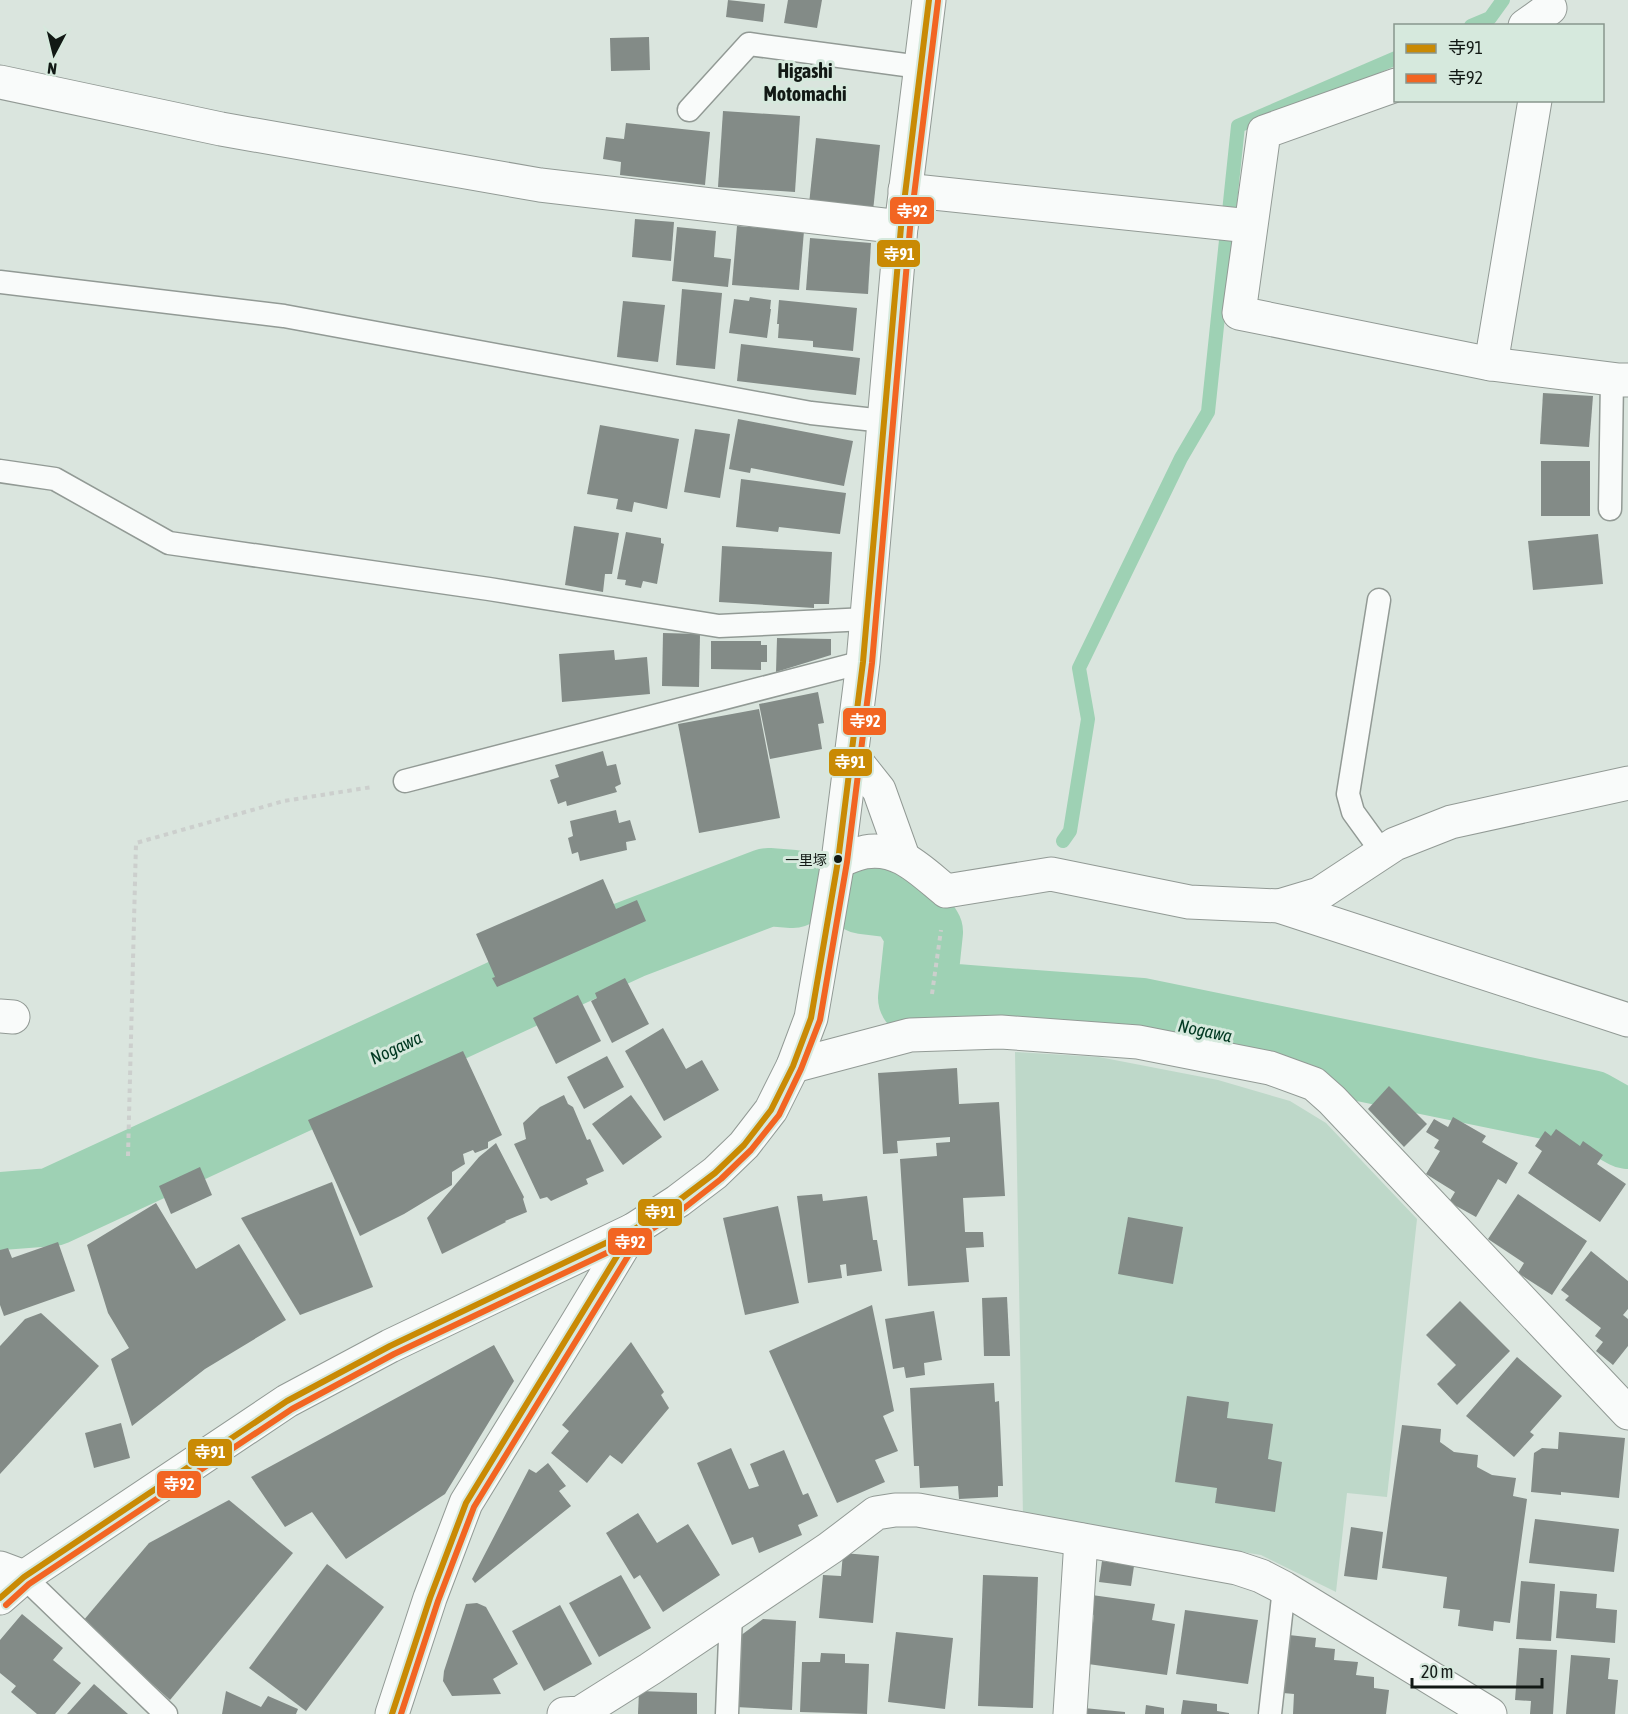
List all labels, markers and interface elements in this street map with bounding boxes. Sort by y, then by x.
north arrow [24,24,84,84]
legend [1394,24,1604,102]
text: 寺91 [1448,37,1483,58]
text: N [46,59,58,78]
district label: Higashi Motomachi [763,59,847,105]
text: 寺92 [1448,67,1483,88]
line badge: 寺92 [889,196,935,225]
text: 寺92 [896,202,928,220]
line badge: 寺91 [876,239,921,268]
text: 寺91 [883,245,915,263]
line badge: 寺92 [842,707,887,736]
text: 寺92 [849,712,881,730]
line badge: 寺91 [828,748,873,777]
text: 寺91 [834,753,866,771]
place label: 一里塚 [785,852,827,868]
marker: 一里塚 [832,853,844,865]
water label: Nogawa [1176,1015,1235,1047]
water label: Nogawa [367,1026,425,1069]
line badge: 寺91 [637,1198,683,1227]
text: 寺91 [644,1203,676,1221]
line badge: 寺92 [607,1227,653,1256]
text: 寺92 [614,1233,646,1251]
line badge: 寺91 [187,1438,233,1467]
text: 寺91 [194,1443,226,1461]
line badge: 寺92 [156,1470,202,1499]
text: 寺92 [163,1475,195,1493]
scale bar [1412,1651,1542,1689]
text: 20 m [1421,1661,1453,1682]

